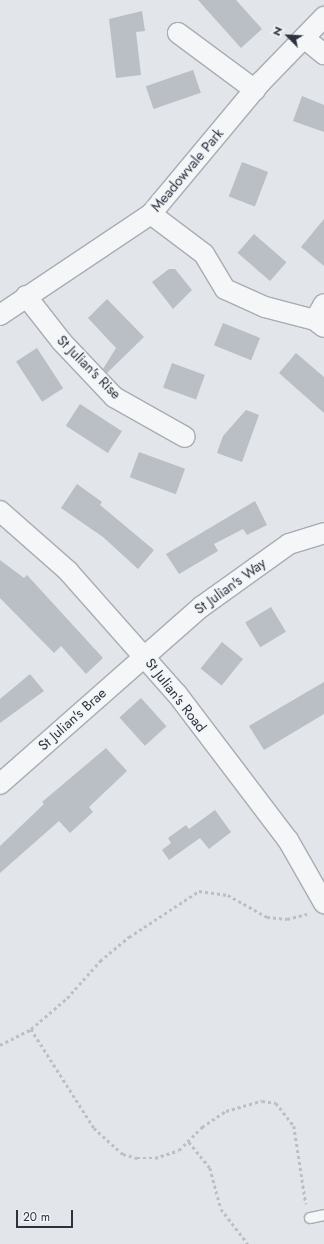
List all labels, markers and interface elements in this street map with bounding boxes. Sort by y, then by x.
north arrow [268,16,308,56]
text: N [268,24,286,38]
street label: Meadowvale Park [147,125,227,215]
street label: St Julian's Rise [54,332,124,402]
street label: St Julian's Way [191,554,269,618]
street label: St Julian's Road [142,655,210,735]
street label: St Julian's Brae [35,684,109,754]
scale bar [18,1202,75,1228]
text: 20 m [23,1208,50,1226]

